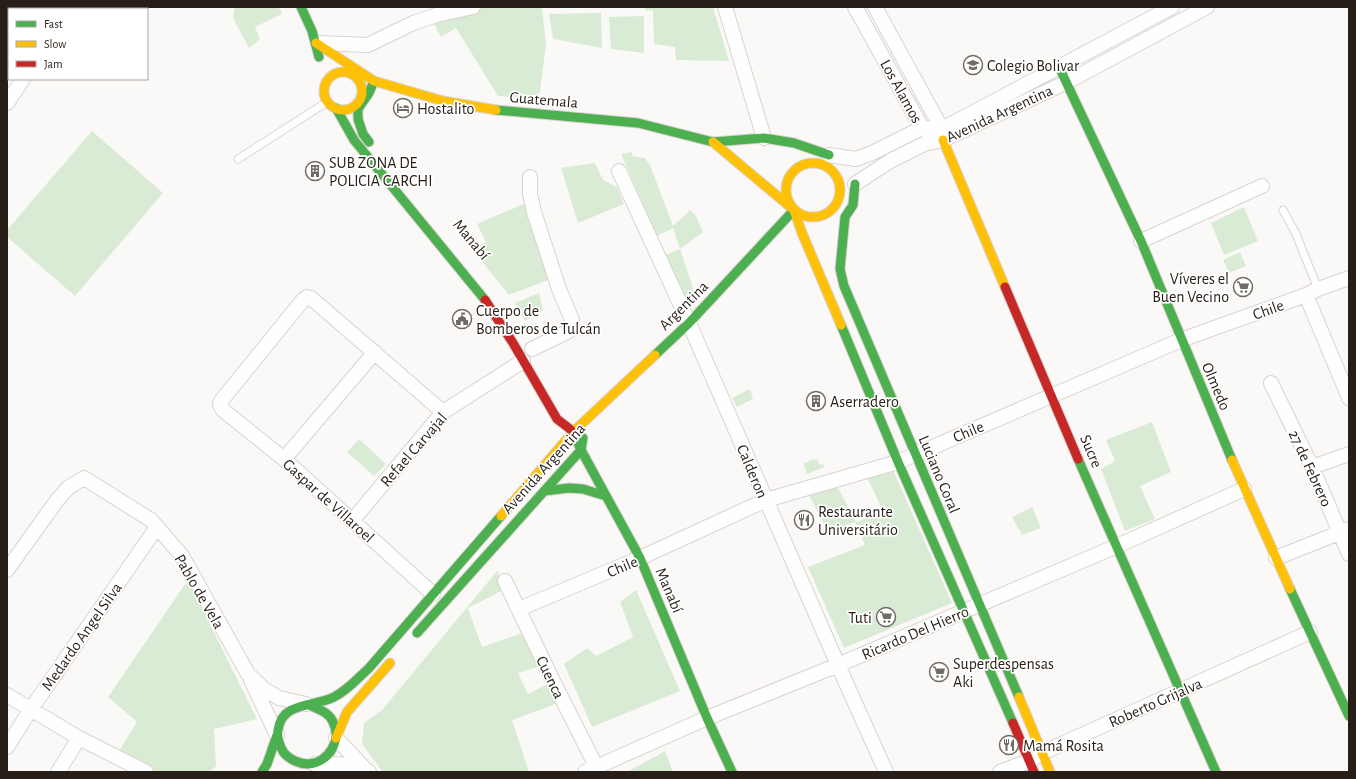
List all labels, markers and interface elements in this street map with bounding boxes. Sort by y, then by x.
legend [8,8,148,80]
text: Fast [44,18,63,30]
text: Slow [44,38,66,50]
school or university icon: Colegio Bolivar [962,54,984,76]
street label: Los Alamos [877,57,925,126]
text: Jam [44,58,63,70]
place label: Colegio Bolivar [987,58,1080,74]
street label: Avenida Argentina [944,82,1055,146]
street label: Guatemala [509,89,579,111]
hotel icon: Hostalito [392,97,414,119]
place label: Hostalito [417,101,475,117]
place label: SUB ZONA DE POLICIA CARCHI [329,155,433,189]
building icon: SUB ZONA DE POLICIA CARCHI [304,160,326,182]
street label: Manabí [450,216,493,263]
place label: Víveres el Buen Vecino [1152,271,1229,305]
supermarket icon: Víveres el Buen Vecino [1232,276,1254,298]
street label: Argentina [656,278,711,333]
street label: Chile [1251,297,1286,323]
place label: Cuerpo de Bomberos de Tulcán [476,303,601,337]
public building icon: Cuerpo de Bomberos de Tulcán [451,308,473,330]
street label: Olmedo [1199,360,1233,413]
building icon: Aserradero [805,390,827,412]
place label: Aserradero [830,394,899,410]
street label: Refael Carvajal [377,410,451,490]
street label: Chile [951,418,986,446]
street label: Avenida Argentina [499,420,588,517]
street label: 27 de Febrero [1285,428,1335,509]
street label: Luciano Coral [916,433,963,516]
street label: Sucre [1077,433,1105,470]
street label: Calderon [734,442,770,500]
street label: Gaspar de Villaroel [280,456,377,546]
place label: Restaurante Universitário [818,504,898,538]
restaurant icon: Restaurante Universitário [793,509,815,531]
street label: Pablo de Vela [171,551,227,632]
street label: Chile [605,553,640,581]
street label: Manabí [652,565,686,615]
street label: Medardo Angel Silva [39,580,125,693]
street label: Ricardo Del Hierro [860,603,971,663]
supermarket icon: Tuti [875,606,897,628]
place label: Tuti [848,610,872,626]
street label: Cuenca [533,654,567,701]
place label: Superdespensas Aki [953,656,1054,690]
supermarket icon: Superdespensas Aki [928,661,950,683]
street label: Roberto Grijalva [1106,675,1205,731]
restaurant icon: Mamá Rosita [998,734,1020,756]
place label: Mamá Rosita [1023,738,1104,754]

